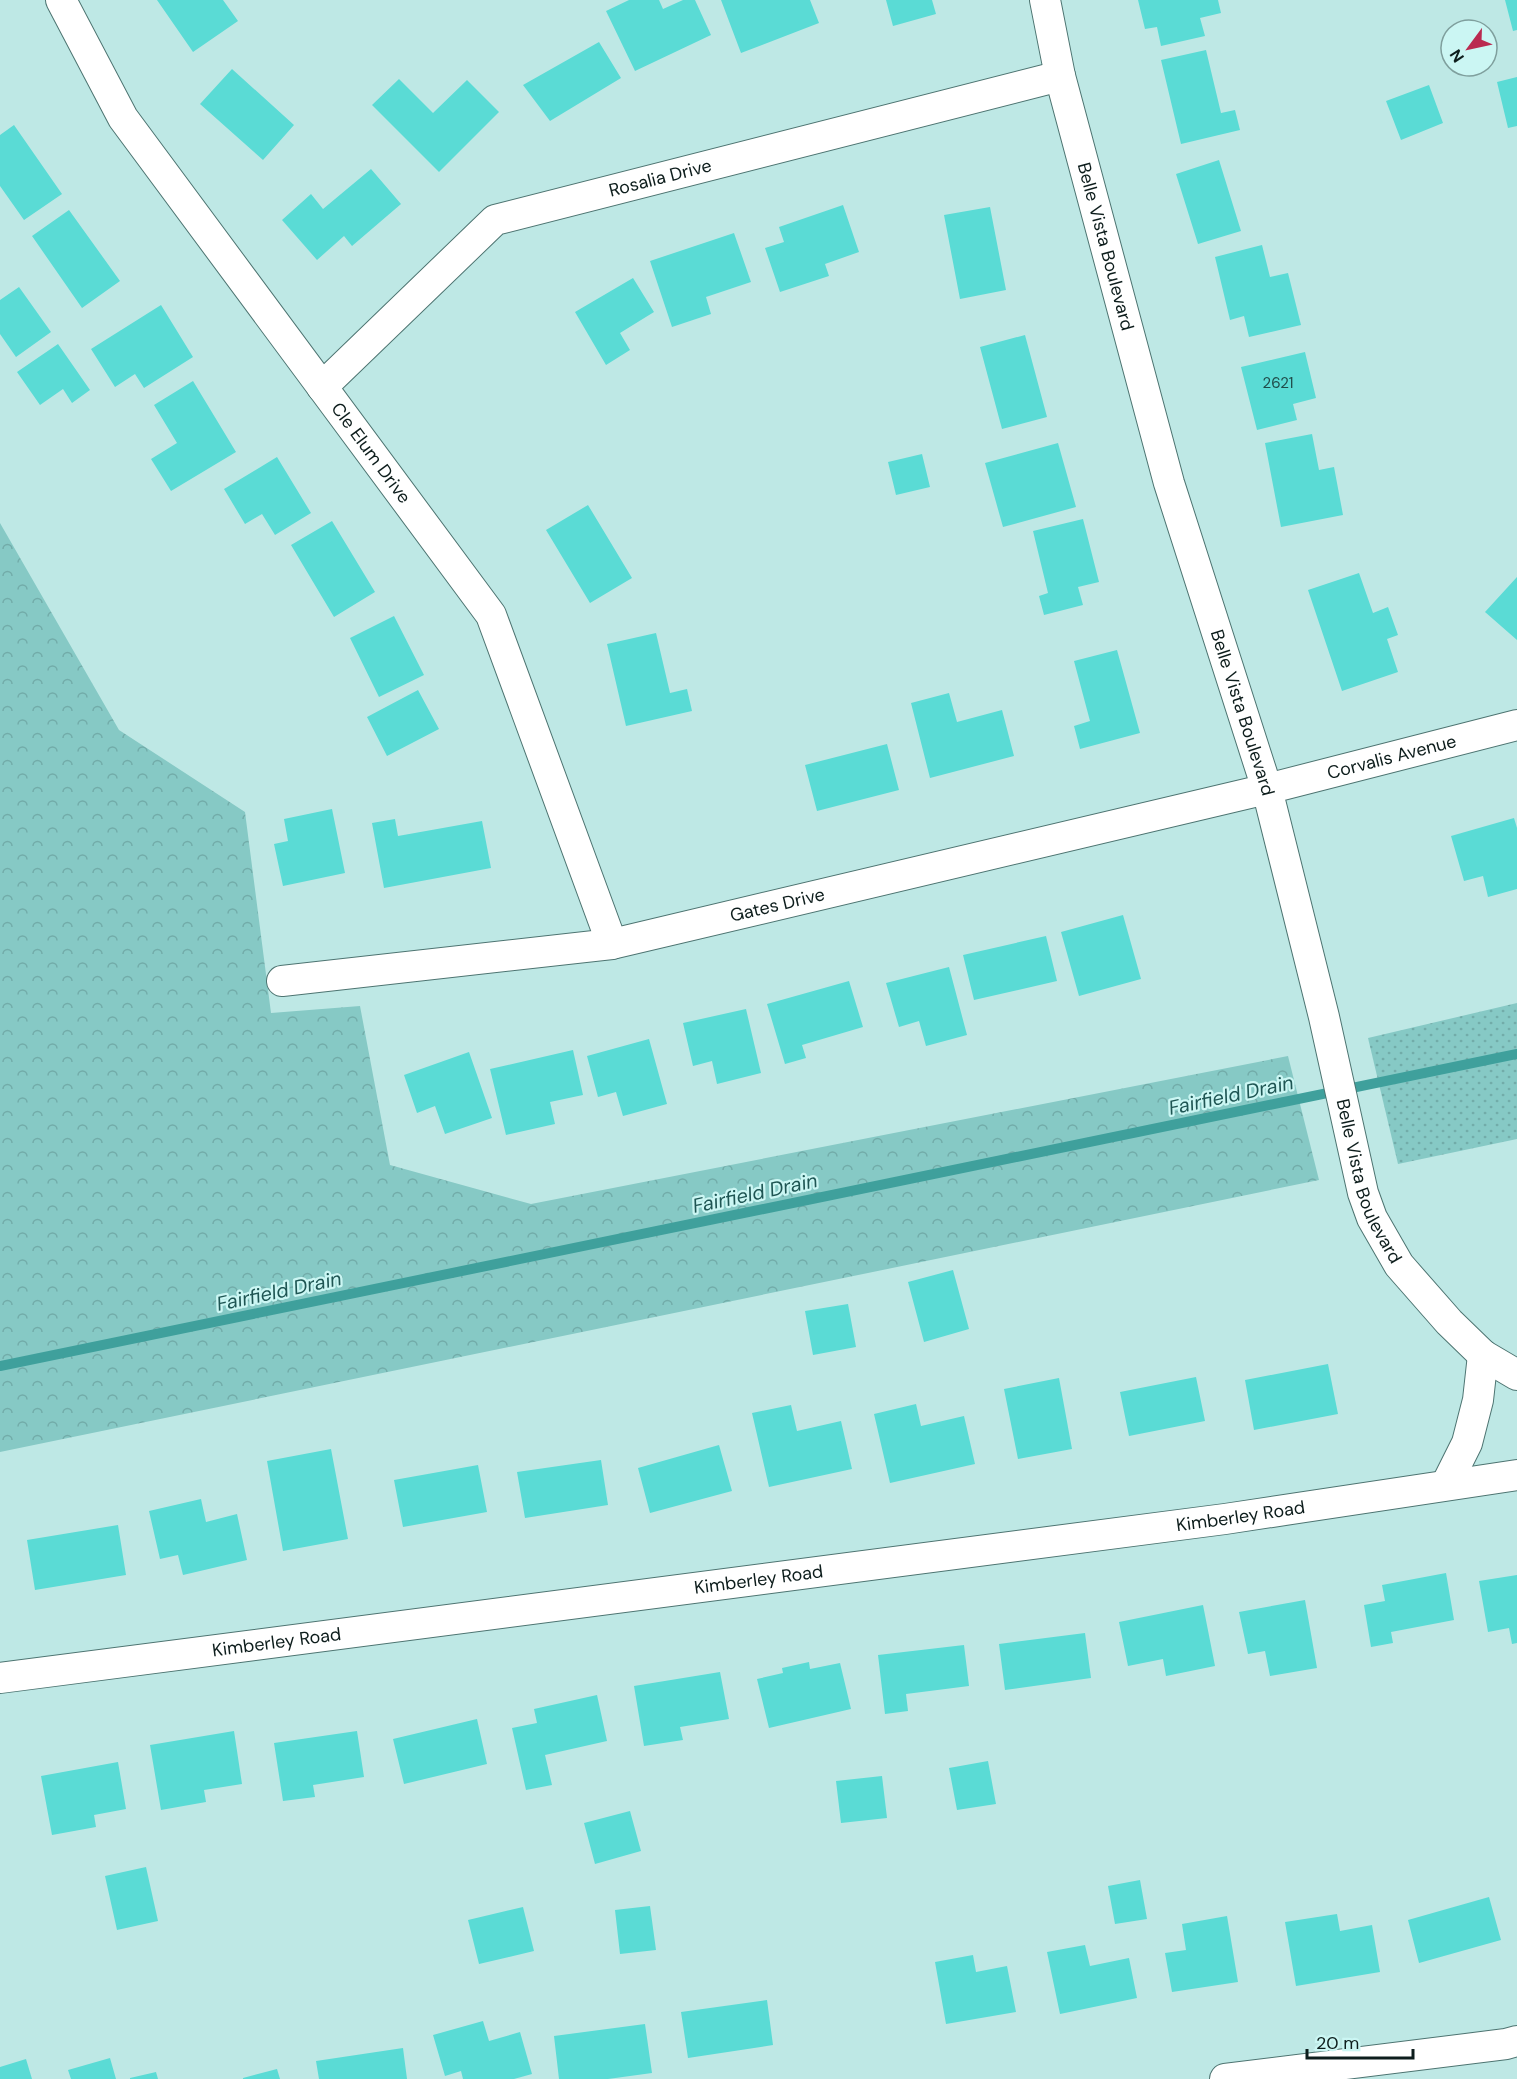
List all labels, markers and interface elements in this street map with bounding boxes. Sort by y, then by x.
north arrow [1439,18,1499,78]
text: N [1445,45,1469,67]
street label: Rosalia Drive [606,153,714,203]
street label: Belle Vista Boulevard [1072,160,1140,333]
house number: 2621 [1263,373,1294,393]
street label: Cle Elum Drive [326,398,416,508]
street label: Belle Vista Boulevard [1205,627,1280,798]
street label: Corvalis Avenue [1325,729,1459,785]
street label: Gates Drive [728,882,827,928]
water label: Fairfield Drain [1166,1069,1296,1121]
street label: Belle Vista Boulevard [1331,1097,1408,1268]
water label: Fairfield Drain [690,1167,820,1219]
water label: Fairfield Drain [214,1265,344,1317]
street label: Kimberley Road [1175,1495,1306,1537]
street label: Kimberley Road [693,1559,825,1600]
street label: Kimberley Road [211,1622,343,1662]
scale bar [1307,2022,1414,2060]
text: 20 m [1316,2031,1359,2055]

